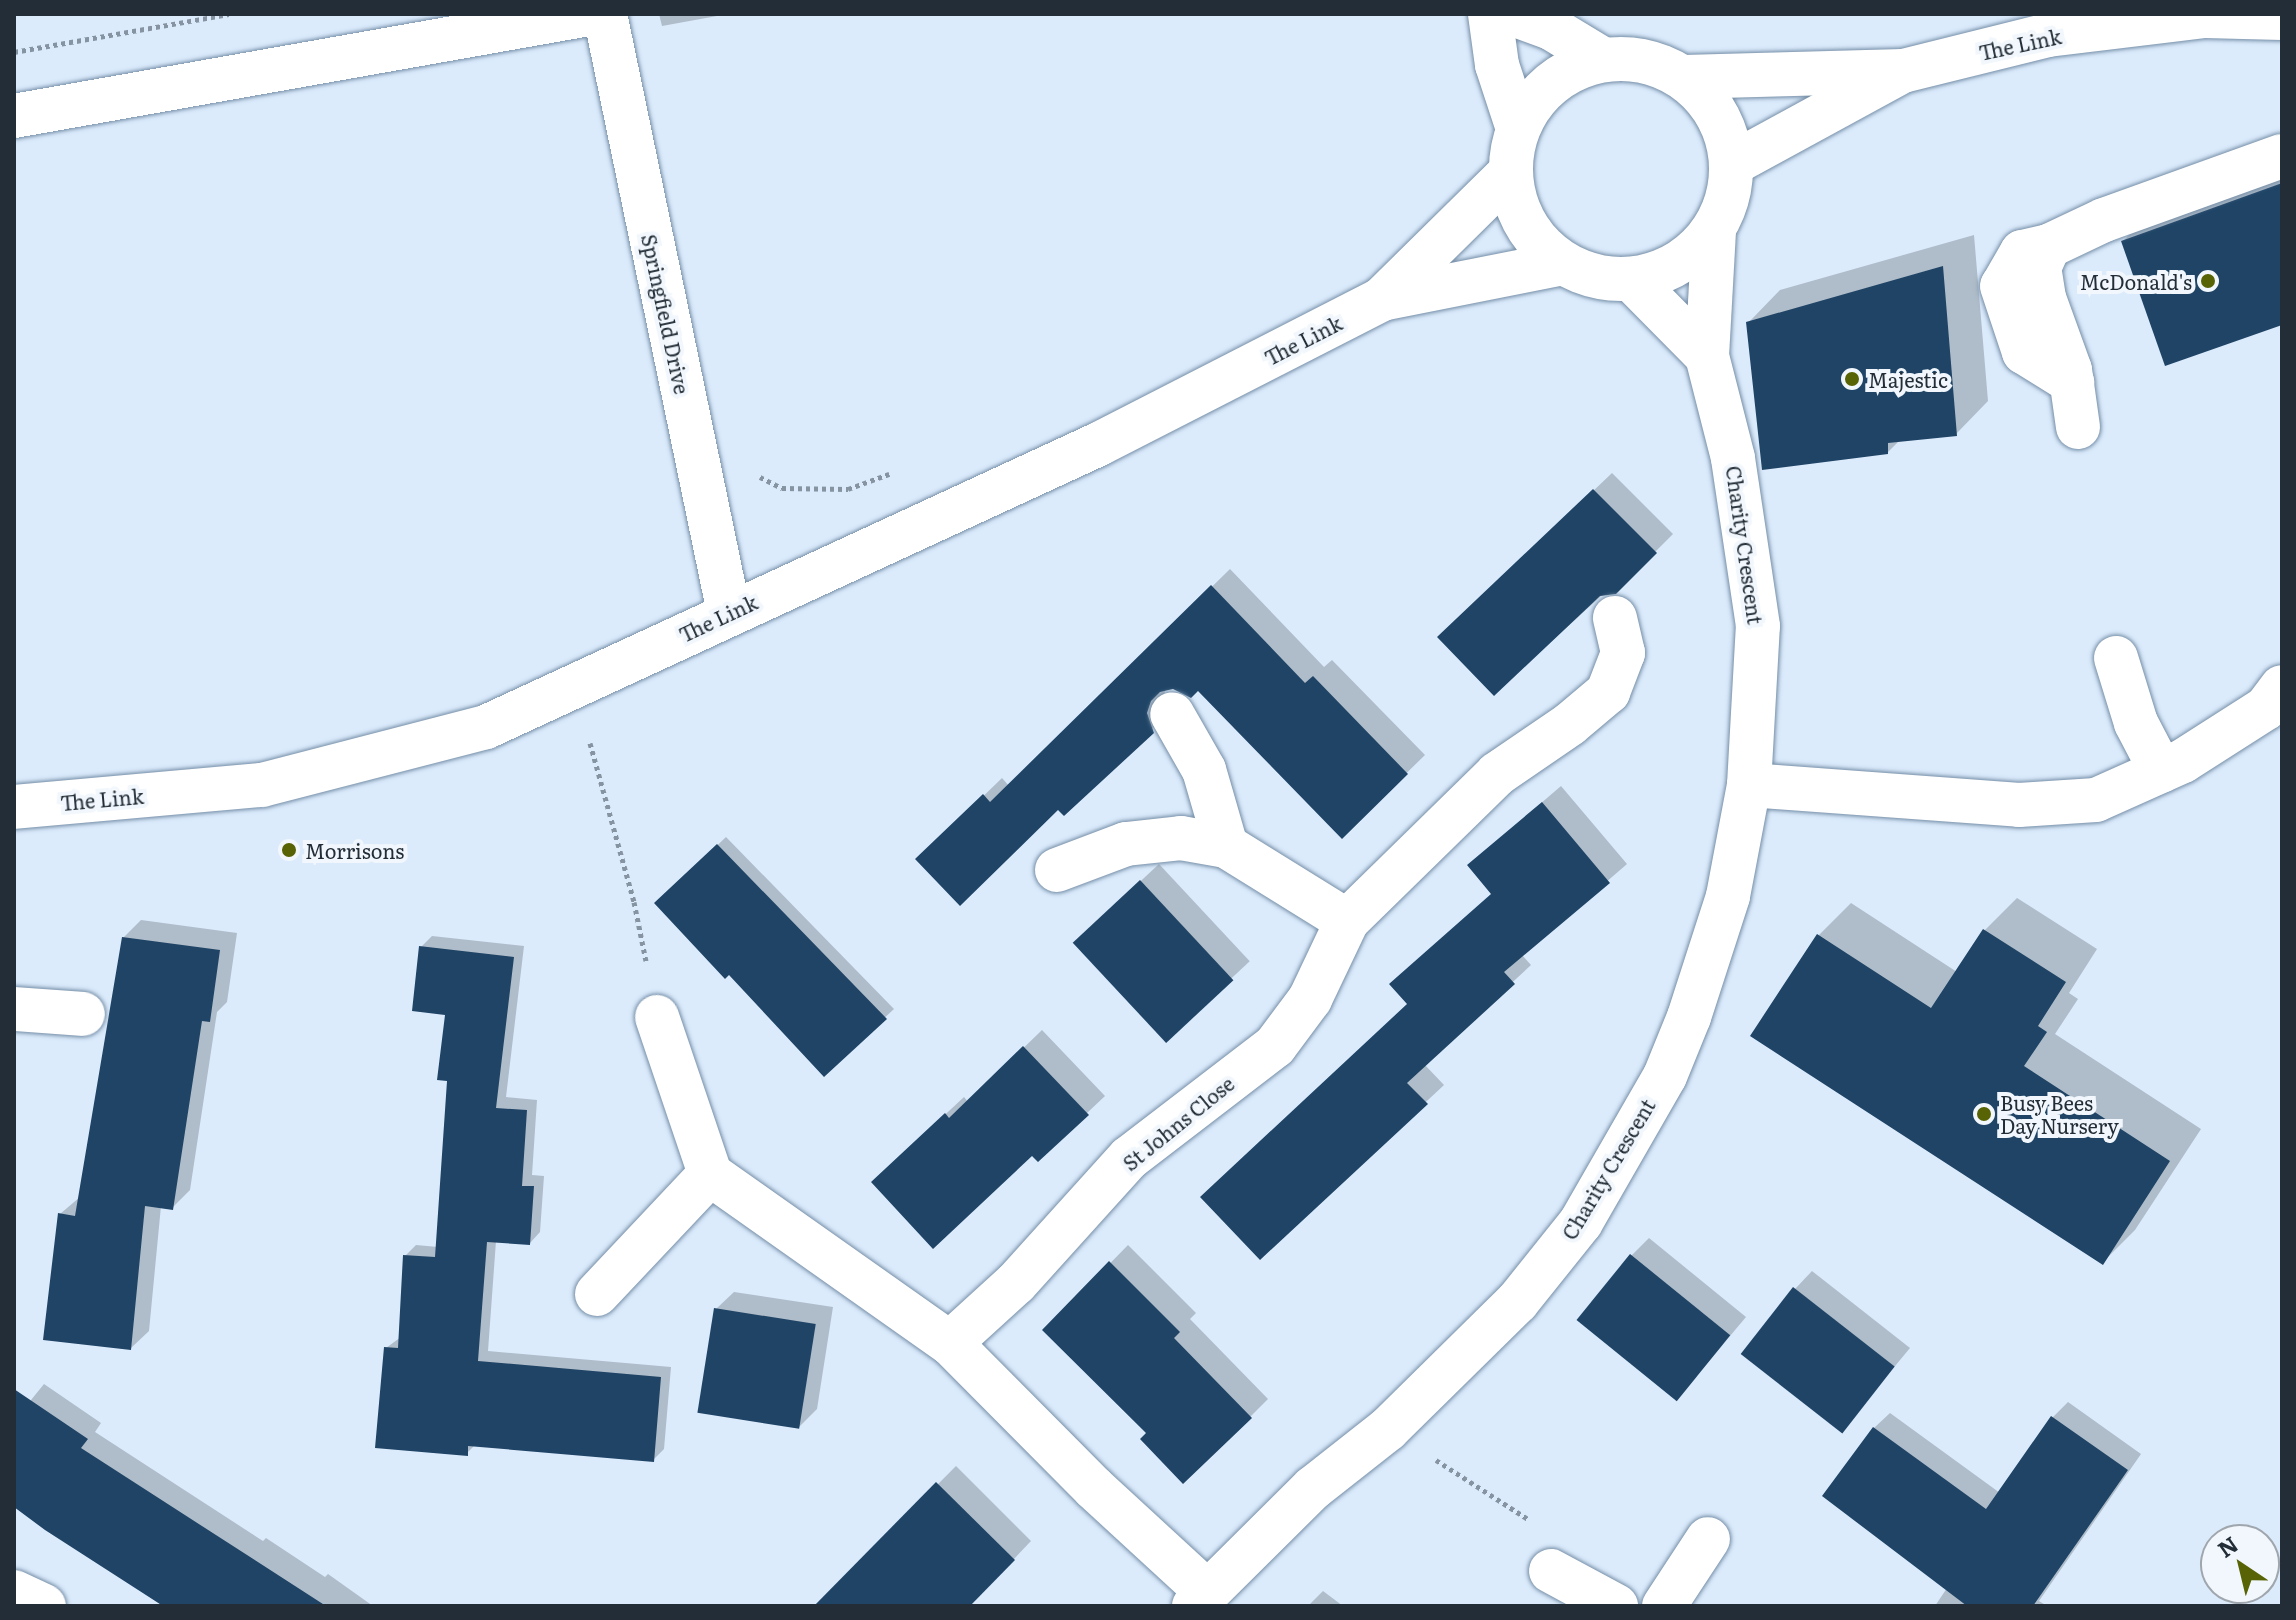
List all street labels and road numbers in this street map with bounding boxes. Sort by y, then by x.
street label: The Link [1977,24,2063,64]
street label: Springfield Drive [637,232,695,396]
street label: The Link [1260,310,1346,370]
street label: Charity Crescent [1722,464,1768,626]
street label: The Link [675,589,761,647]
street label: The Link [59,783,145,815]
street label: St Johns Close [1118,1071,1238,1175]
street label: Charity Crescent [1557,1094,1659,1244]

